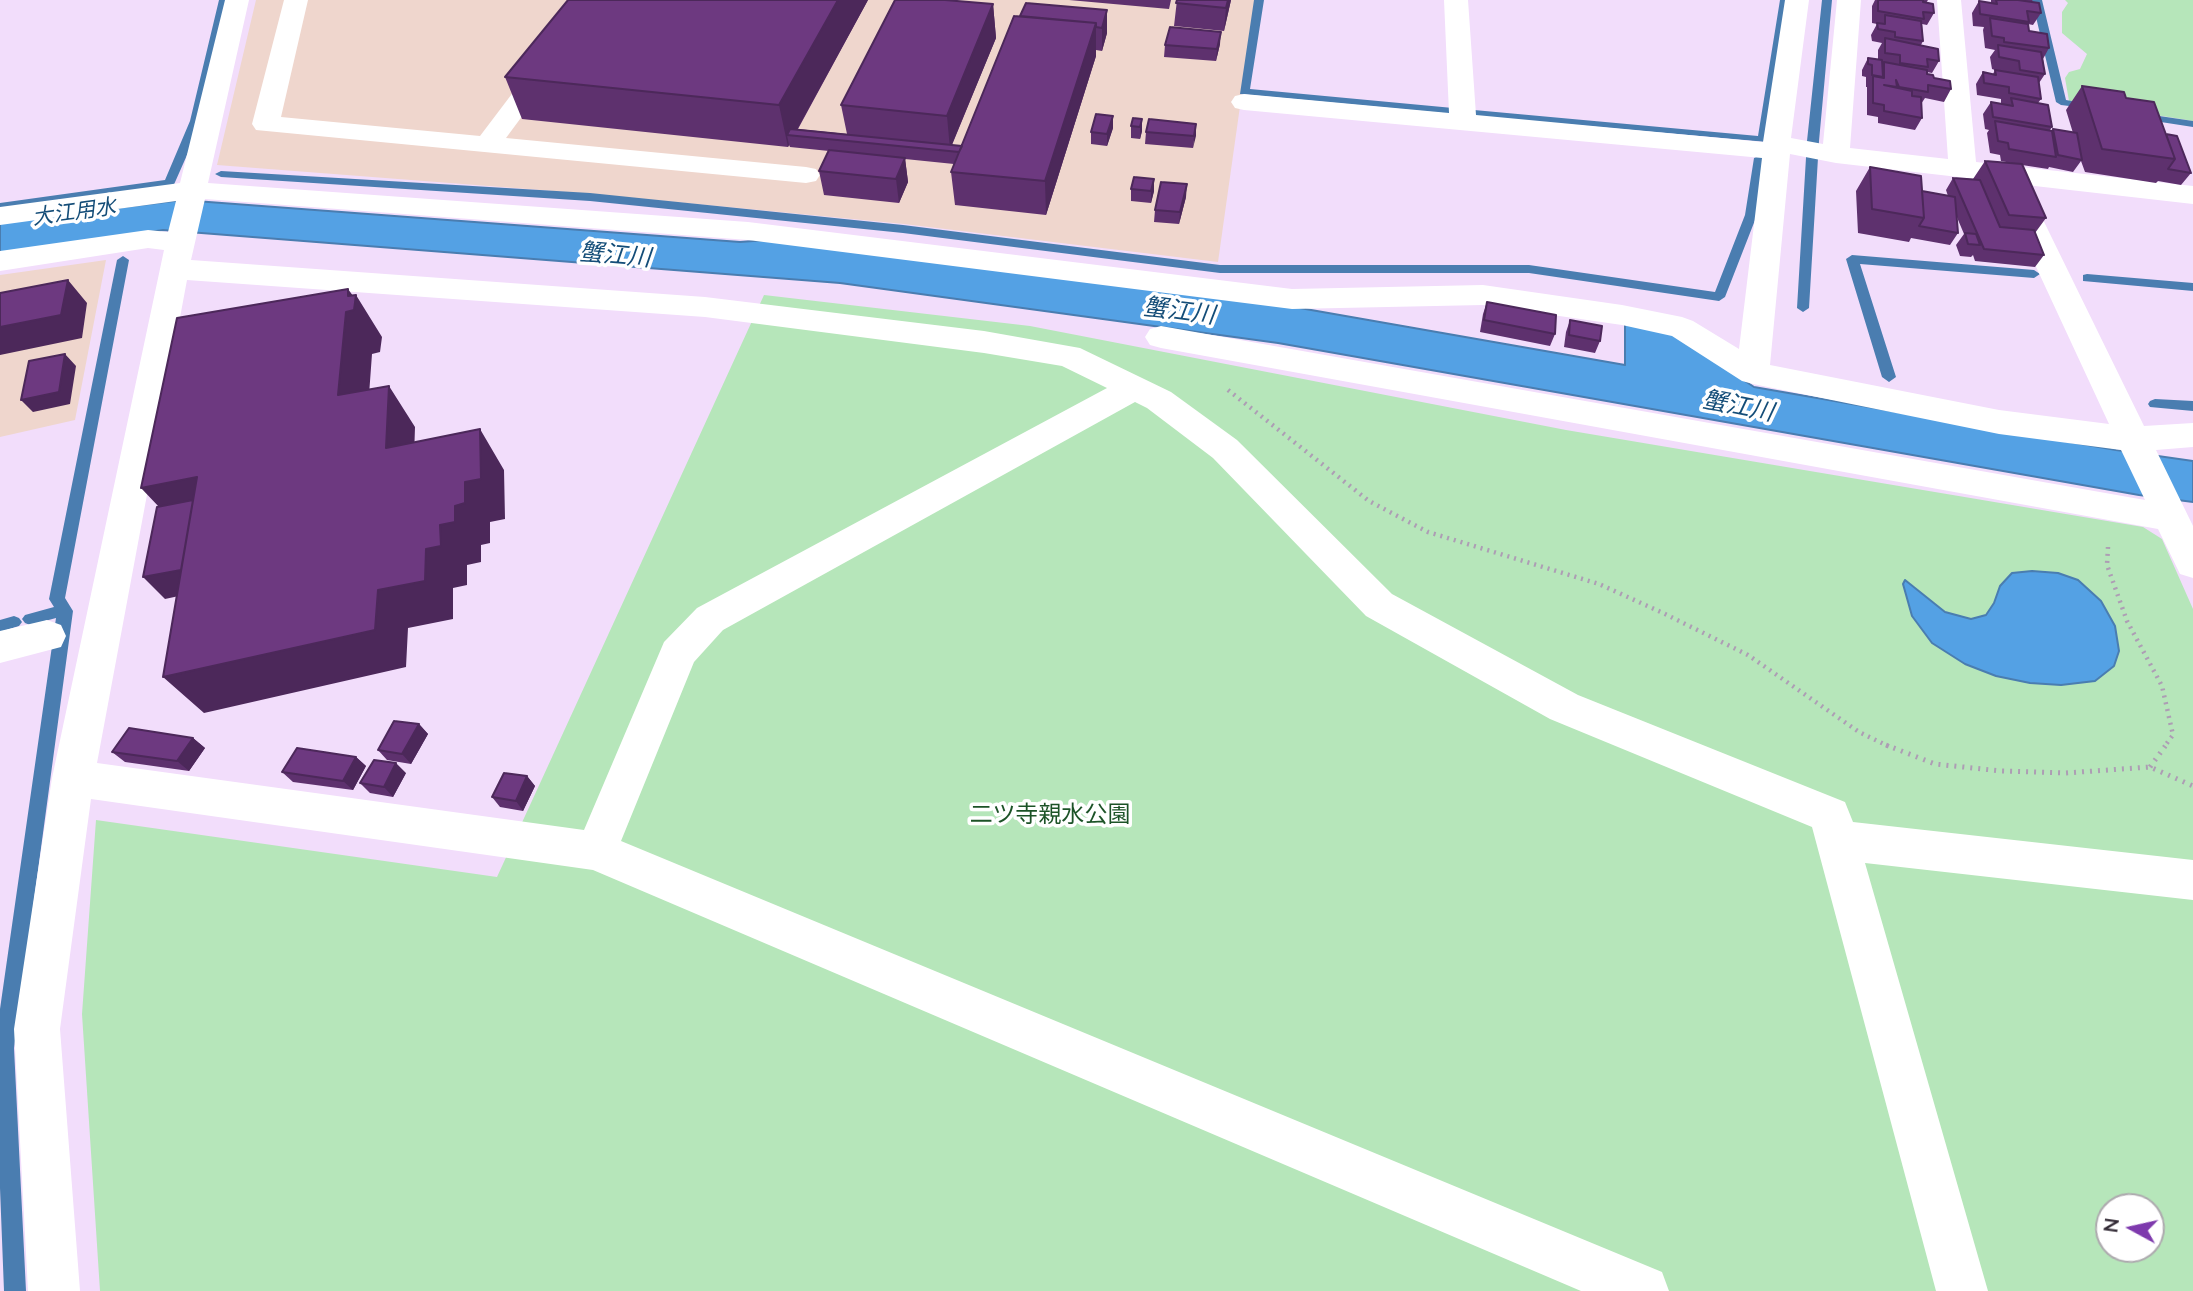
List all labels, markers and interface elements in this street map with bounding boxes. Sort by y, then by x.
water label: 大江用水 [31,194,117,230]
water label: 蟹江川 [578,238,652,272]
water label: 蟹江川 [1142,292,1216,330]
water label: 蟹江川 [1700,385,1776,427]
park label: 二ツ寺親水公園 [970,801,1130,829]
north arrow [2095,1193,2165,1263]
text: N [2098,1216,2123,1234]

